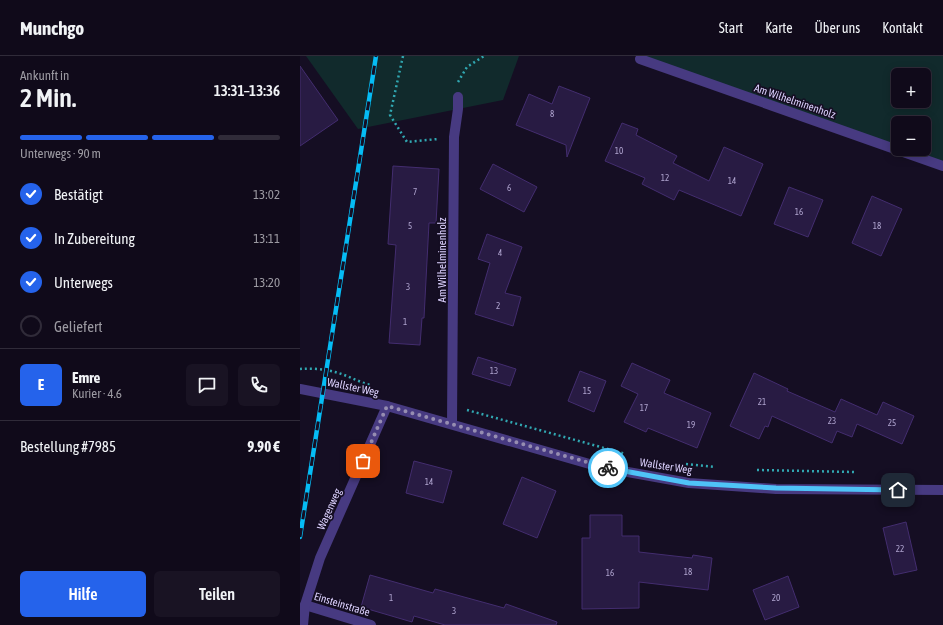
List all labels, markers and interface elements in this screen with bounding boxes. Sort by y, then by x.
text: Munchgo [20,17,84,39]
text: Start [719,20,743,36]
text: Karte [765,20,793,36]
text: Über uns [815,20,860,36]
text: Kontakt [882,20,923,36]
text: Ankunft in [20,68,69,83]
map controls [891,68,931,156]
button: + [891,68,931,108]
street label: Am Wilhelminenholz [753,81,837,121]
text: 13:31–13:36 [214,82,280,99]
text: 2 Min. [20,83,76,113]
house number: 8 [550,109,554,119]
button: − [891,116,931,156]
text: Unterwegs · 90 m [20,146,101,161]
house number: 10 [615,146,623,156]
house number: 12 [661,173,669,183]
house number: 14 [728,176,736,186]
icon: check [20,183,42,205]
house number: 6 [507,183,511,193]
text: Bestätigt [54,186,103,203]
text: 13:02 [253,187,280,202]
house number: 7 [413,187,417,197]
house number: 16 [795,207,803,217]
street label: Am Wilhelminenholz [436,217,448,302]
house number: 5 [408,221,412,231]
house number: 18 [873,221,881,231]
icon: check [20,227,42,249]
text: In Zubereitung [54,230,135,247]
text: 13:11 [253,231,280,246]
house number: 4 [498,248,502,258]
icon: check [20,271,42,293]
text: Unterwegs [54,274,113,291]
text: 13:20 [253,275,280,290]
house number: 3 [406,282,410,292]
house number: 2 [496,301,500,311]
house number: 1 [403,317,407,327]
text: Geliefert [54,318,103,335]
button: chat [186,364,228,406]
button: phone [238,364,280,406]
house number: 13 [490,366,498,376]
text: Emre [72,369,100,386]
text: E [38,376,44,393]
street label: Wallster Weg [326,376,380,398]
text: Kurier · 4.6 [72,386,122,401]
house number: 15 [583,386,591,396]
house number: 21 [758,397,766,407]
house number: 17 [640,403,648,413]
house number: 23 [828,416,836,426]
house number: 25 [888,418,896,428]
house number: 19 [687,420,695,430]
text: Bestellung #7985 [20,438,116,455]
text: 9.90 € [247,438,280,455]
pin [346,444,380,478]
courier [588,448,628,488]
icon: bag [352,450,374,472]
street label: Wallster Weg [639,456,693,476]
icon: bike [597,457,619,479]
pin [881,473,915,507]
house number: 14 [425,477,433,487]
icon: home [887,479,909,501]
street label: Wagenweg [315,486,343,531]
house number: 22 [896,544,904,554]
house number: 18 [684,567,692,577]
house number: 16 [606,568,614,578]
button: Hilfe [20,571,146,617]
button: Teilen [154,571,280,617]
street label: Einsteinstraße [313,590,371,618]
house number: 1 [389,593,393,603]
house number: 20 [772,593,780,603]
house number: 3 [452,606,456,616]

